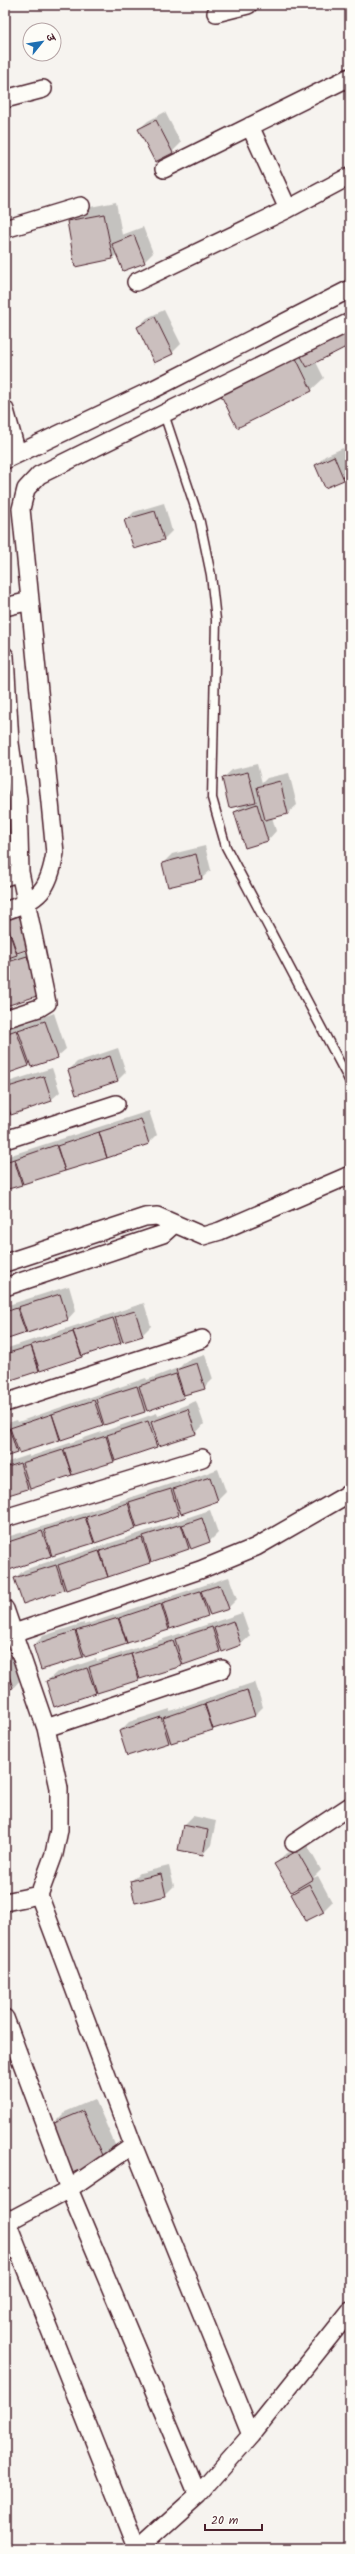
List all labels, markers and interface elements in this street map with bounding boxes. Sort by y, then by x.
north arrow [22,22,62,62]
text: उ [40,30,60,47]
scale bar [205,2506,262,2532]
text: 20 m [211,2511,239,2530]

